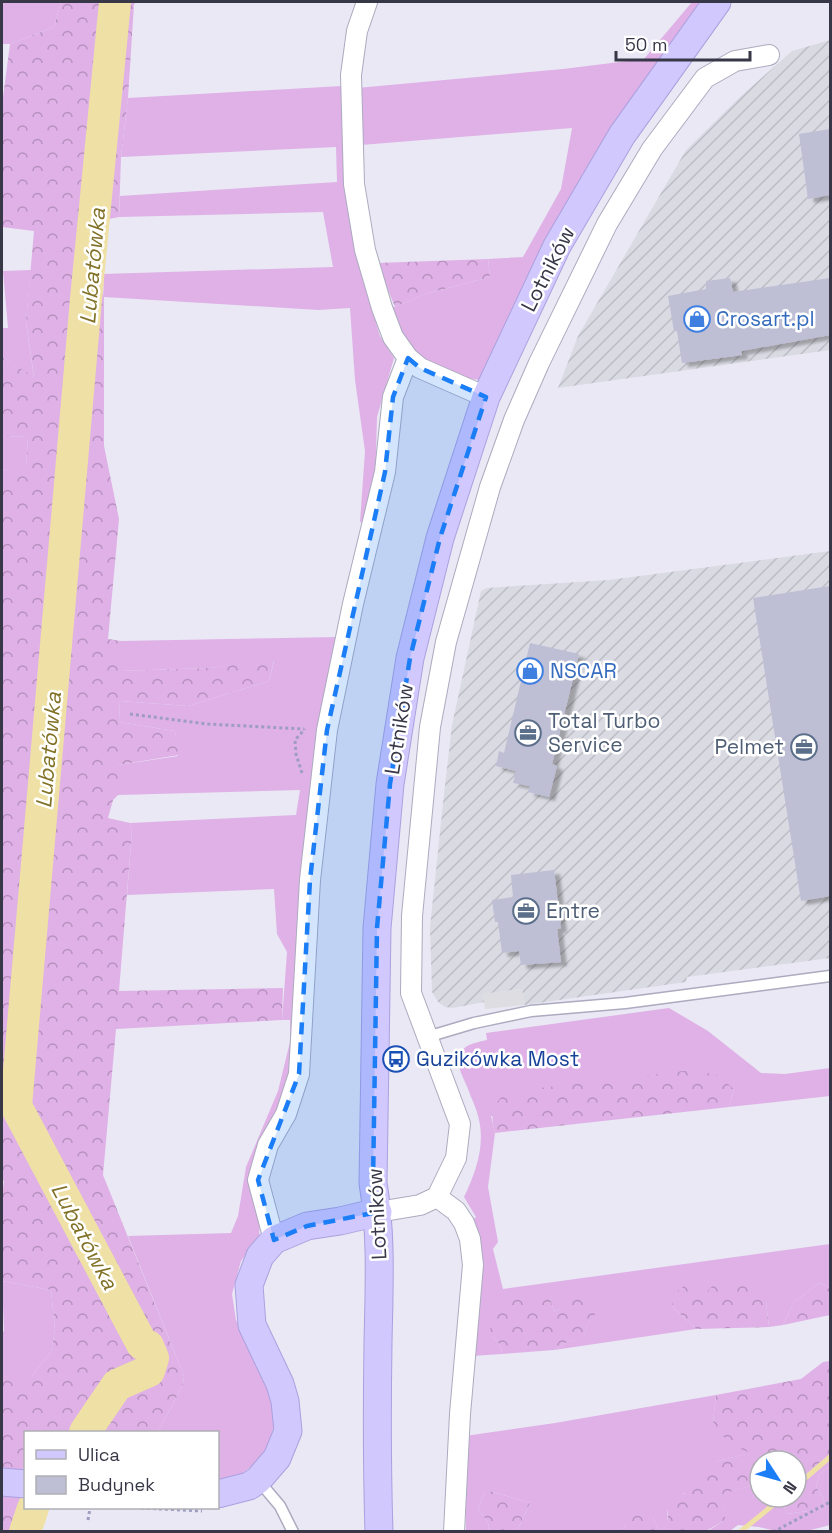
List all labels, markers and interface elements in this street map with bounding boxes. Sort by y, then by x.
scale bar [616,24,750,62]
text: 50 m [625,33,667,56]
water label: Lubatówka [73,206,111,325]
street label: Lotników [515,222,580,316]
shop icon: Crosart.pl [682,304,712,334]
place label: Crosart.pl [716,305,815,332]
shop icon: NSCAR [515,656,545,686]
place label: NSCAR [550,657,617,684]
street label: Lotników [378,681,419,776]
water label: Lubatówka [29,690,67,809]
place label: Total Turbo Service [548,707,661,758]
office icon: Total Turbo Service [513,718,543,748]
office icon: Pelmet [789,732,819,762]
place label: Pelmet [714,733,784,760]
office icon: Entre [511,896,541,926]
place label: Entre [546,897,600,924]
bus stop icon: Guzikówka Most [381,1044,411,1074]
place label: Guzikówka Most [416,1045,579,1072]
street label: Lotników [361,1167,392,1261]
water label: Lubatówka [45,1178,125,1294]
legend [24,1431,219,1509]
text: Ulica [78,1443,120,1466]
north arrow [748,1449,808,1509]
text: Budynek [78,1473,155,1496]
text: N [778,1477,801,1498]

